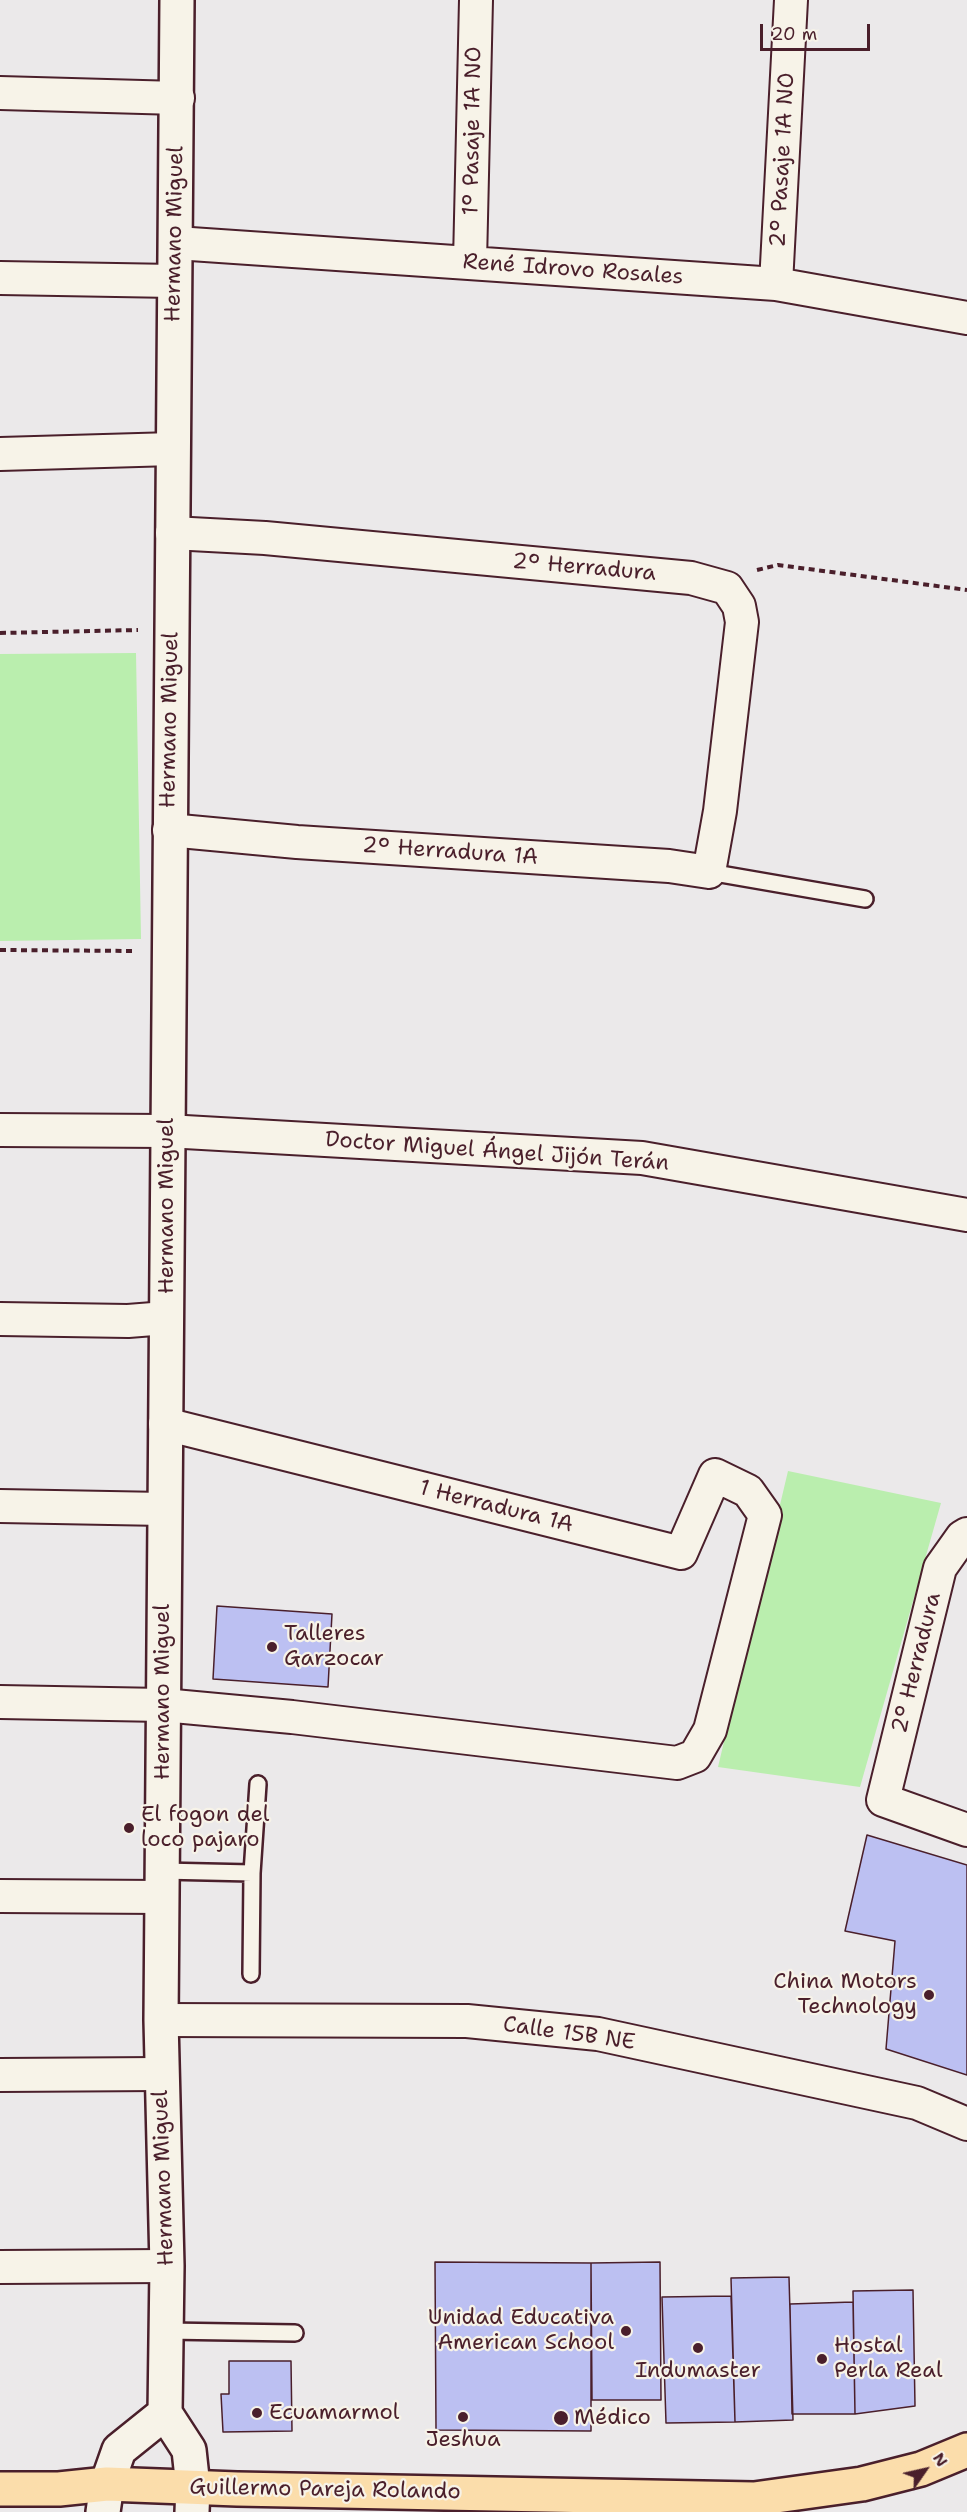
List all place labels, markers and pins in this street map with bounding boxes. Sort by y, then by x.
place label: Talleres Garzocar [284,1621,384,1672]
marker: Talleres Garzocar [265,1640,279,1654]
place label: El fogon del loco pajaro [141,1802,269,1854]
marker: El fogon del loco pajaro [122,1821,136,1835]
place label: China Motors Technology [773,1969,917,2020]
marker: China Motors Technology [922,1988,936,2002]
place label: Unidad Educativa American School [428,2305,614,2356]
marker: Unidad Educativa American School [619,2324,633,2338]
place label: Hostal Perla Real [834,2333,943,2384]
marker: Indumaster [691,2341,705,2355]
marker: Hostal Perla Real [815,2352,829,2366]
place label: Indumaster [635,2358,761,2384]
place label: Ecuamarmol [269,2400,399,2426]
place label: Médico [574,2405,651,2431]
marker: Ecuamarmol [250,2406,264,2420]
marker: Médico [552,2409,570,2427]
marker: Jeshua [456,2410,470,2424]
place label: Jeshua [425,2427,501,2453]

